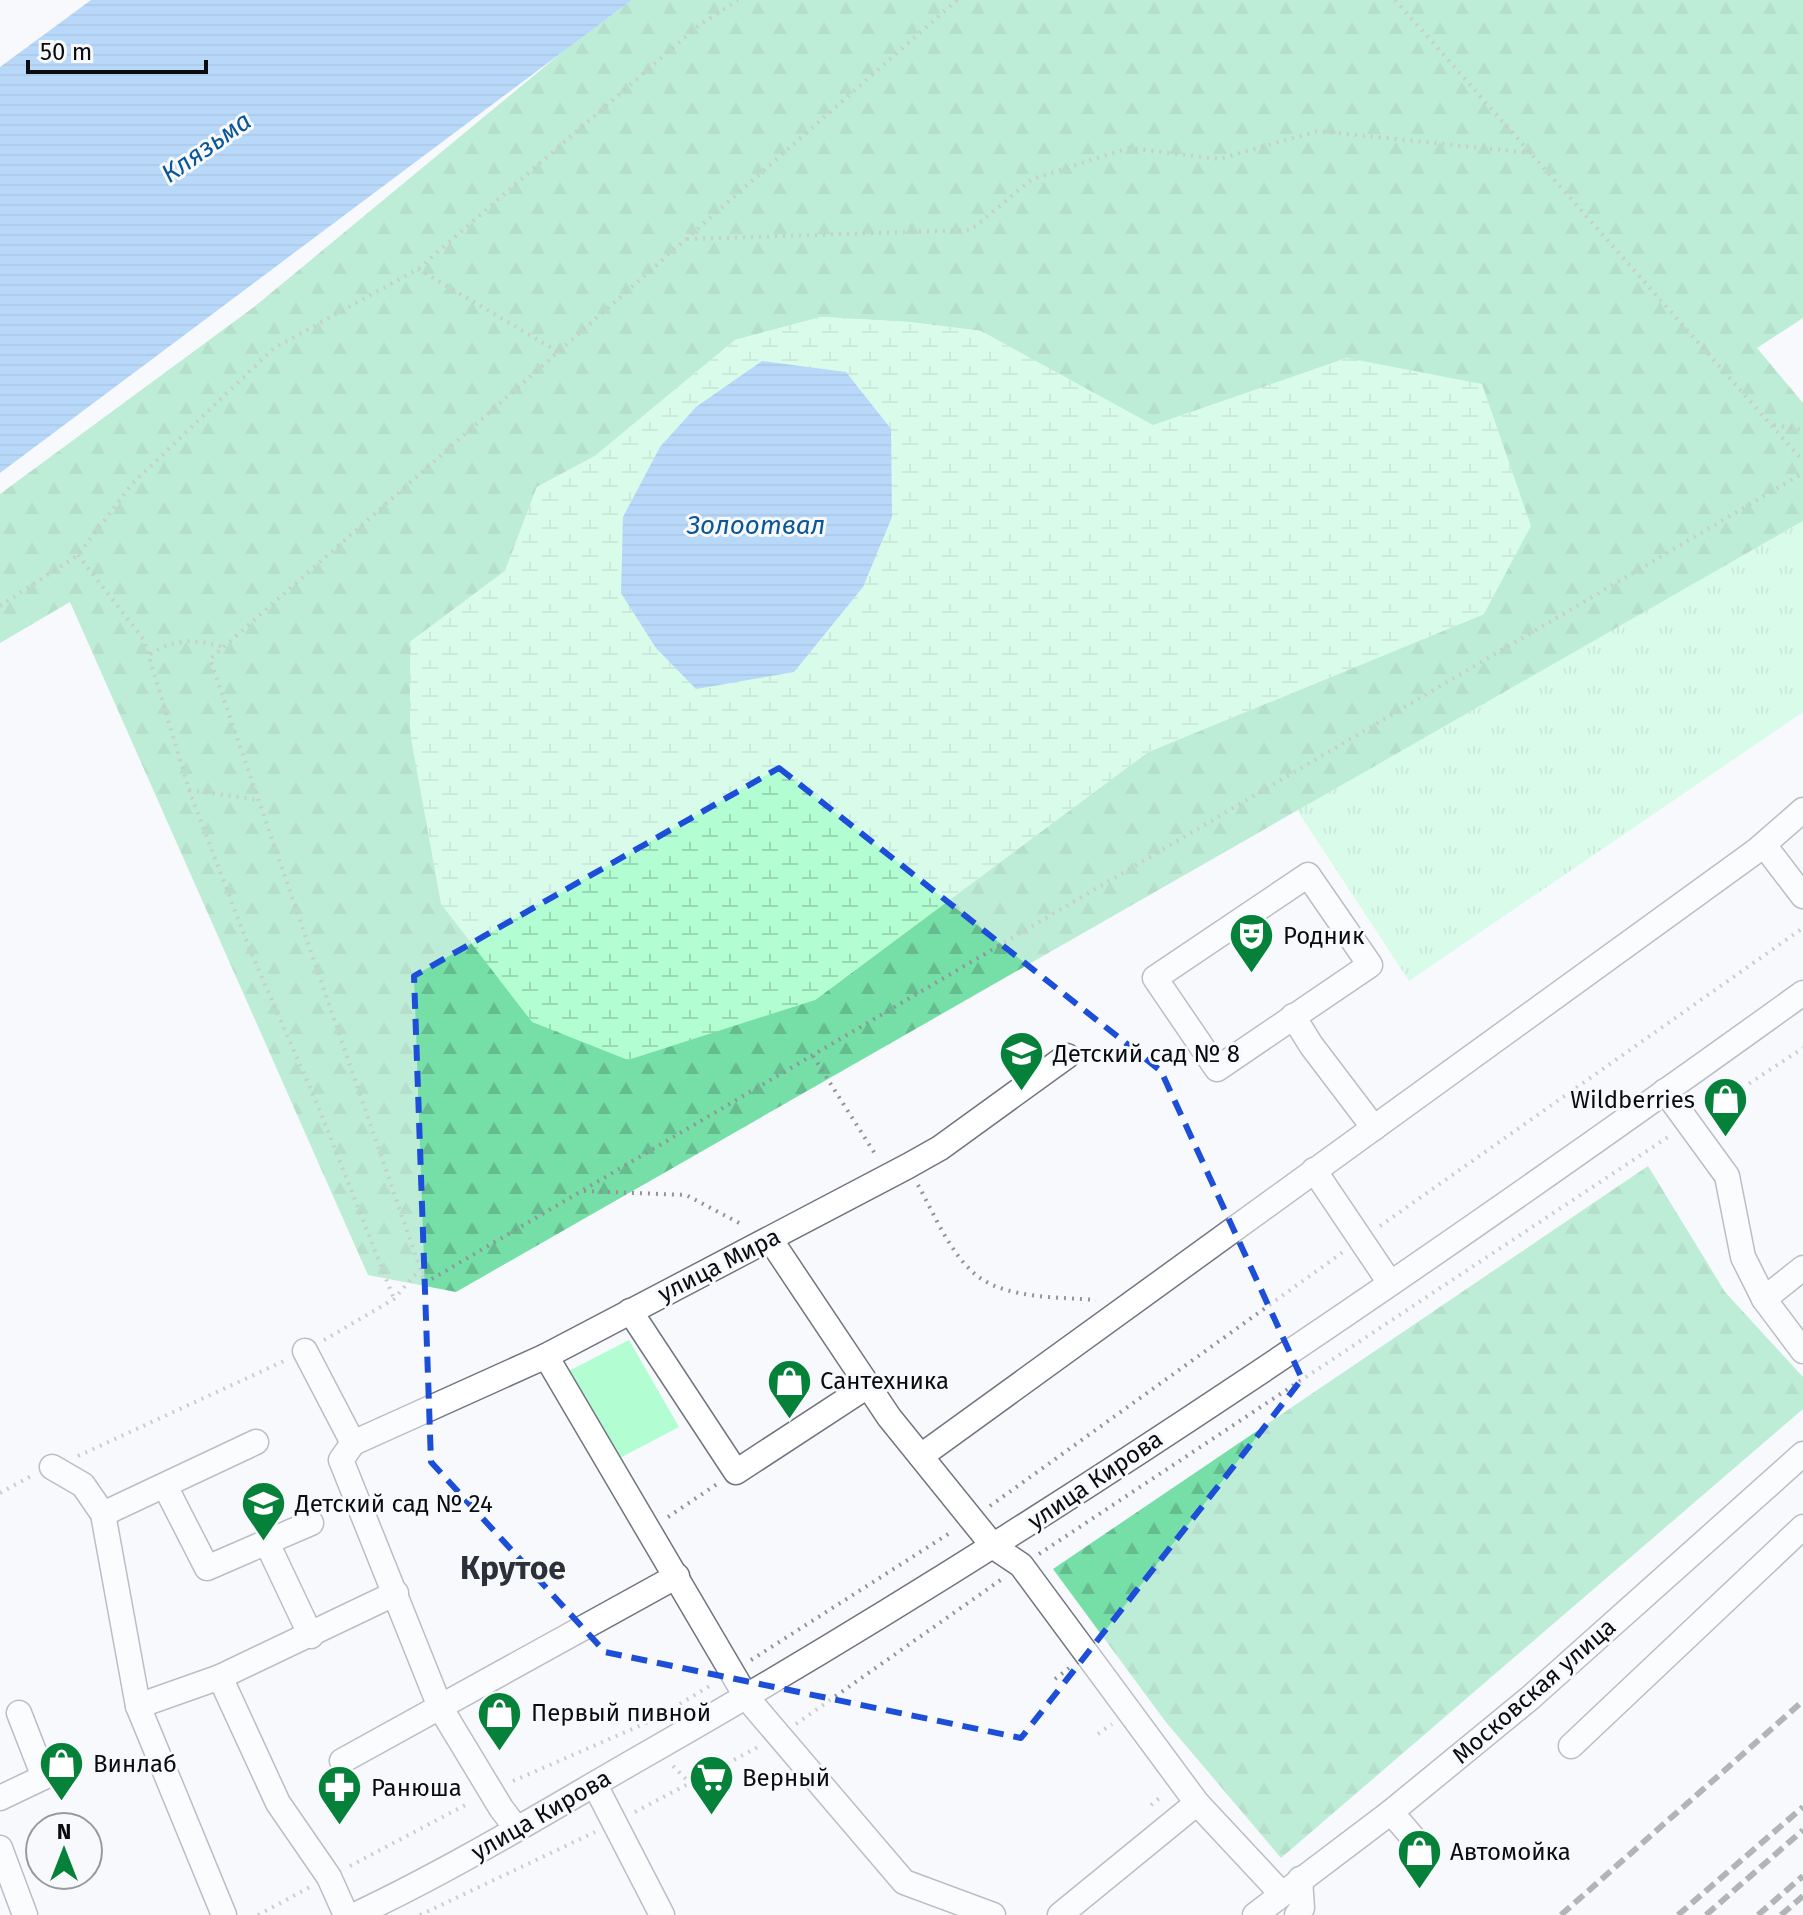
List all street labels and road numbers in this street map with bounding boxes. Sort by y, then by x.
street label: улица Мира [653,1222,785,1308]
street label: улица Кирова [1022,1425,1168,1535]
street label: Московская улица [1447,1613,1621,1769]
street label: улица Кирова [466,1764,616,1866]

